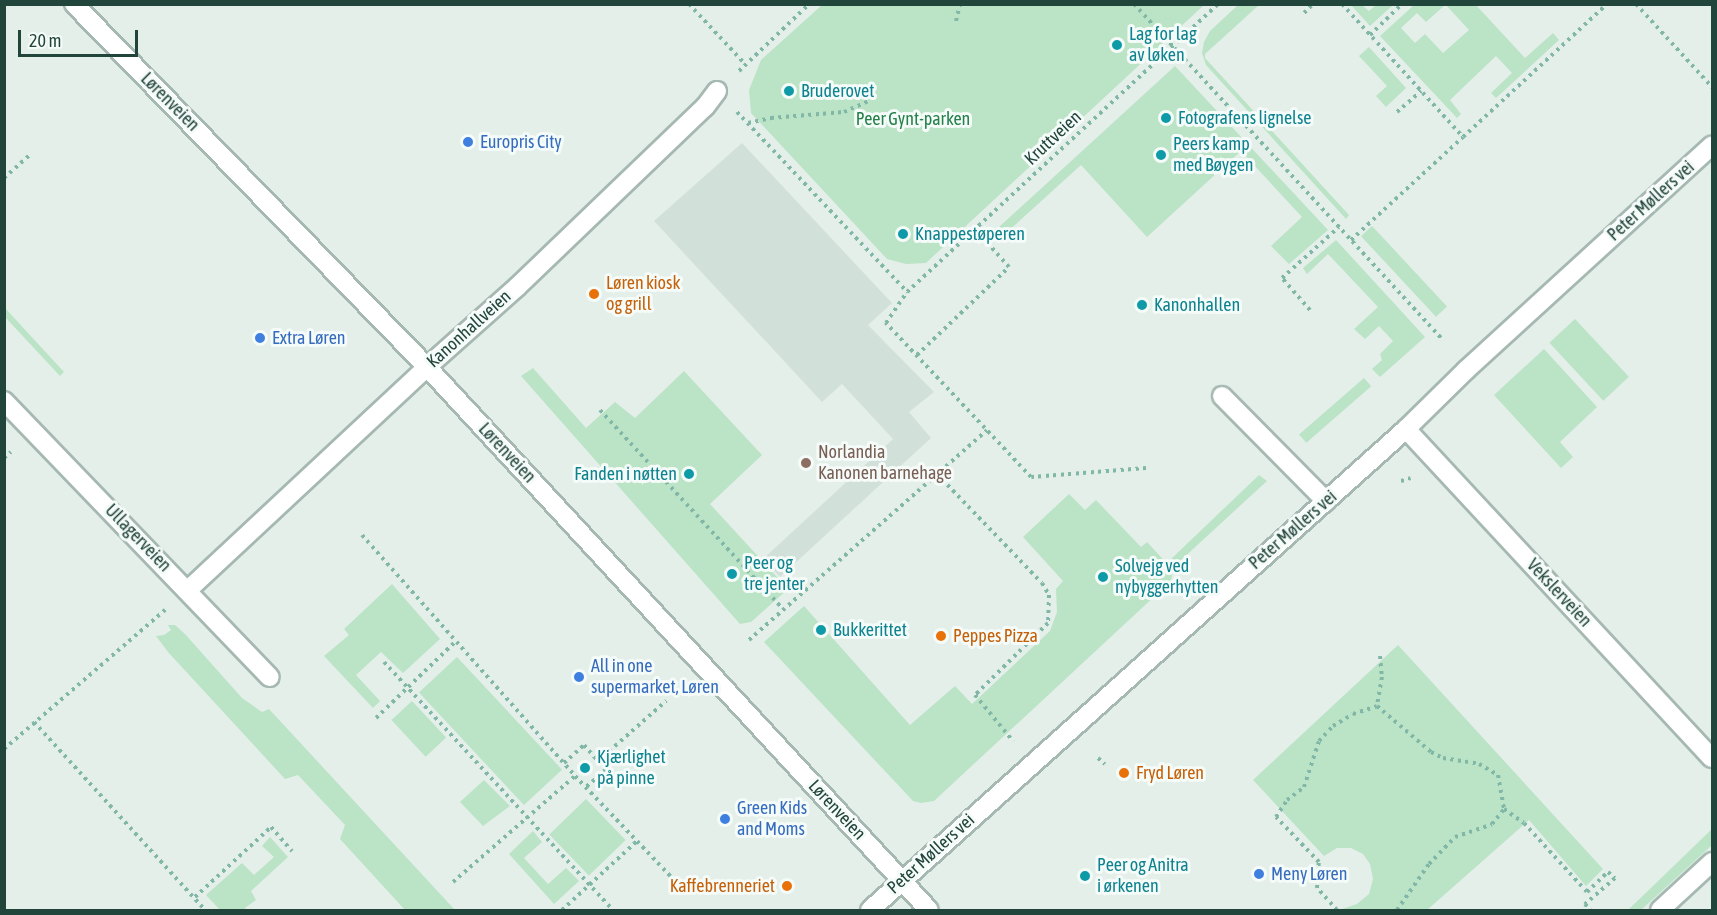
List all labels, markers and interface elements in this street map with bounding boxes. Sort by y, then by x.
scale bar [21,18,141,56]
place label: Lag for lag av løken [1129,24,1197,66]
text: 20 m [29,30,61,51]
marker: Lag for lag av løken [1110,38,1124,52]
street label: Lørenveien [136,68,204,136]
place label: Bruderovet [801,80,874,102]
marker: Bruderovet [782,84,796,98]
street label: Kruttveien [1020,106,1086,170]
place label: Fotografens lignelse [1178,107,1311,129]
park label: Peer Gynt-parken [856,108,970,130]
marker: Fotografens lignelse [1159,111,1173,125]
place label: Europris City [480,131,562,153]
place label: Peers kamp med Bøygen [1173,134,1254,176]
marker: Europris City [461,135,475,149]
marker: Peers kamp med Bøygen [1154,148,1168,162]
street label: Peter Møllers vei [1603,156,1699,246]
place label: Knappestøperen [915,223,1025,245]
marker: Knappestøperen [896,227,910,241]
place label: Løren kiosk og grill [606,273,680,316]
street label: Kanonhallveien [423,286,515,372]
marker: Løren kiosk og grill [587,287,601,301]
place label: Kanonhallen [1154,294,1240,316]
marker: Kanonhallen [1135,298,1149,312]
place label: Extra Løren [272,327,346,349]
marker: Extra Løren [253,331,267,345]
street label: Lørenveien [474,419,540,487]
place label: Norlandia Kanonen barnehage [818,442,952,484]
marker: Norlandia Kanonen barnehage [799,456,813,470]
place label: Fanden i nøtten [574,463,677,485]
marker: Fanden i nøtten [682,467,696,481]
street label: Peter Møllers vei [1245,486,1341,574]
street label: Ullagerveien [100,500,176,576]
place label: Peer og tre jenter [744,553,805,596]
street label: Vekslerveien [1522,554,1596,632]
place label: Solvejg ved nybyggerhytten [1115,556,1218,598]
marker: Peer og tre jenter [725,567,739,581]
marker: Solvejg ved nybyggerhytten [1096,570,1110,584]
place label: Bukkerittet [833,619,907,641]
marker: Bukkerittet [814,623,828,637]
place label: Peppes Pizza [953,625,1038,647]
marker: Peppes Pizza [934,629,948,643]
place label: All in one supermarket, Løren [591,656,719,698]
marker: All in one supermarket, Løren [572,670,586,684]
place label: Kjærlighet på pinne [597,747,666,789]
marker: Kjærlighet på pinne [578,761,592,775]
place label: Fryd Løren [1136,762,1204,784]
marker: Fryd Løren [1117,766,1131,780]
street label: Lørenveien [804,776,870,844]
place label: Green Kids and Moms [737,798,807,840]
street label: Peter Møllers vei [883,809,979,899]
marker: Green Kids and Moms [718,812,732,826]
place label: Peer og Anitra i ørkenen [1097,855,1189,898]
place label: Meny Løren [1271,863,1347,885]
marker: Meny Løren [1252,867,1266,881]
marker: Peer og Anitra i ørkenen [1078,869,1092,883]
place label: Kaffebrenneriet [670,875,775,897]
marker: Kaffebrenneriet [780,879,794,893]

